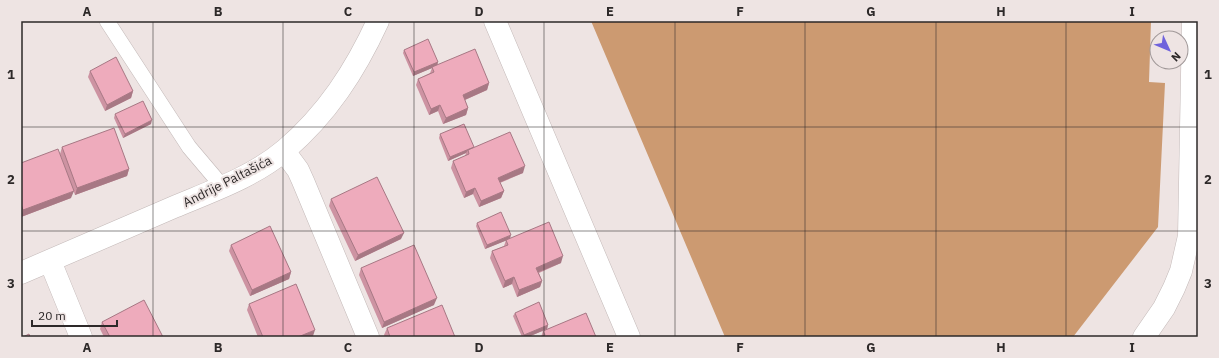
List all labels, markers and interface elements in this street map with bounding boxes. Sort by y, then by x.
text: A [83,3,92,20]
text: B [214,3,223,20]
text: C [344,3,353,20]
text: D [474,3,484,20]
text: E [606,3,614,20]
text: F [736,3,744,20]
text: G [866,3,876,20]
text: H [996,3,1006,20]
text: I [1129,3,1135,20]
north arrow [1149,30,1189,70]
text: N [1168,49,1184,65]
text: 1 [7,66,15,83]
text: 1 [1204,66,1212,83]
street label: Andrije Paltašića [180,152,275,211]
text: 2 [7,171,15,188]
text: 2 [1204,171,1212,188]
text: 3 [7,275,15,292]
text: 3 [1204,275,1212,292]
scale bar [32,302,117,328]
text: 20 m [38,308,66,323]
text: A [83,339,92,356]
text: B [214,339,223,356]
text: C [344,339,353,356]
text: D [474,339,484,356]
text: E [606,339,614,356]
text: F [736,339,744,356]
text: G [866,339,876,356]
text: H [996,339,1006,356]
text: I [1129,339,1135,356]

